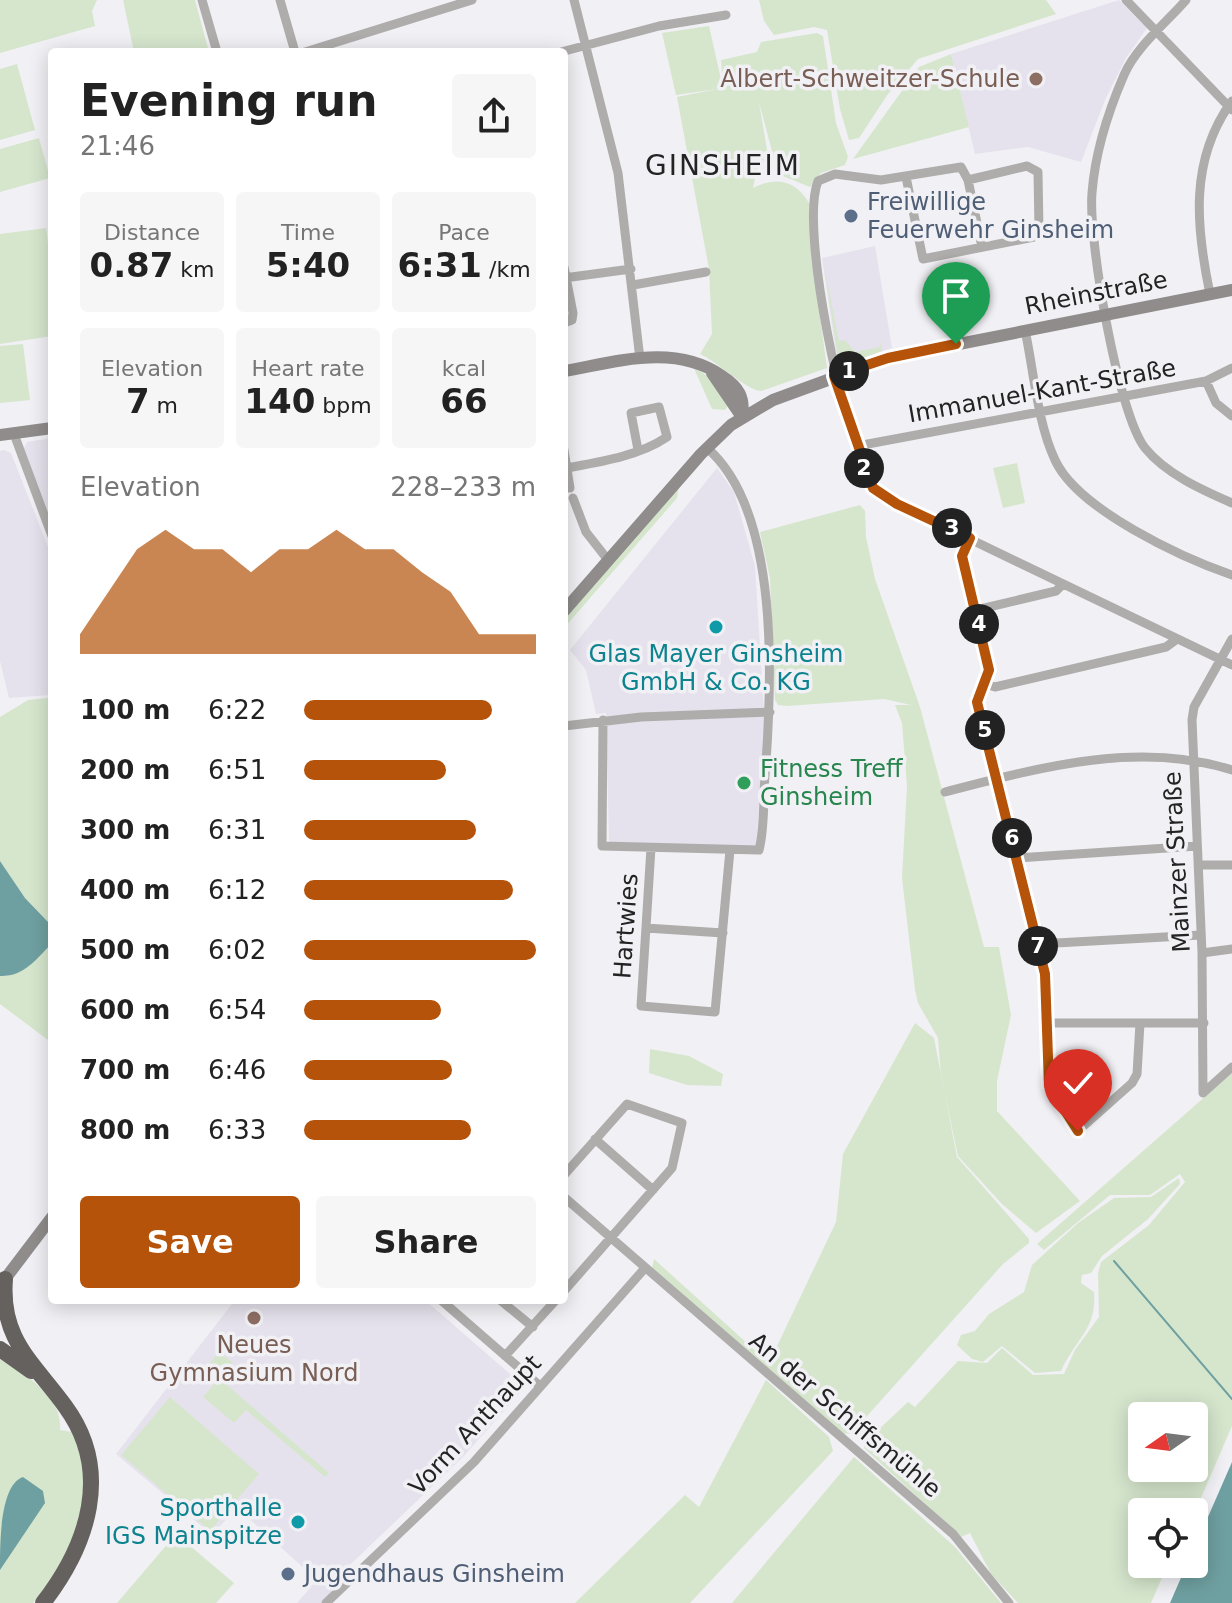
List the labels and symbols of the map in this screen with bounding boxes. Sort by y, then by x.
place label: Albert-Schweitzer-Schule [720,65,1020,93]
marker: Albert-Schweitzer-Schule [1027,70,1045,88]
district label: GINSHEIM [645,149,801,182]
place label: Freiwillige Feuerwehr Ginsheim [867,188,1114,244]
marker: Freiwillige Feuerwehr Ginsheim [842,207,860,225]
pin [922,262,990,344]
street label: Rheinstraße [1022,265,1170,321]
pin: 1 [829,351,869,391]
street label: Immanuel-Kant-Straße [906,354,1178,428]
pin: 2 [844,448,884,488]
pin: 3 [932,508,972,548]
pin: 4 [959,604,999,644]
marker: Glas Mayer Ginsheim GmbH & Co. KG [707,618,725,636]
place label: Glas Mayer Ginsheim GmbH & Co. KG [589,640,844,696]
pin: 5 [965,710,1005,750]
place label: Fitness Treff Ginsheim [760,755,903,811]
street label: Mainzer Straße [1158,771,1196,953]
marker: Fitness Treff Ginsheim [735,774,753,792]
pin: 6 [992,818,1032,858]
street label: Hartwies [608,872,644,980]
pin: 7 [1018,926,1058,966]
pin [1044,1049,1112,1131]
marker: Neues Gymnasium Nord [245,1309,263,1327]
street label: An der Schiffsmühle [744,1327,946,1503]
place label: Neues Gymnasium Nord [150,1331,358,1387]
street label: Vorm Anthaupt [403,1349,547,1501]
north arrow [1128,1402,1208,1482]
place label: Sporthalle IGS Mainspitze [105,1494,282,1550]
marker: Sporthalle IGS Mainspitze [289,1513,307,1531]
place label: Jugendhaus Ginsheim [302,1560,565,1588]
marker: Jugendhaus Ginsheim [279,1565,297,1583]

